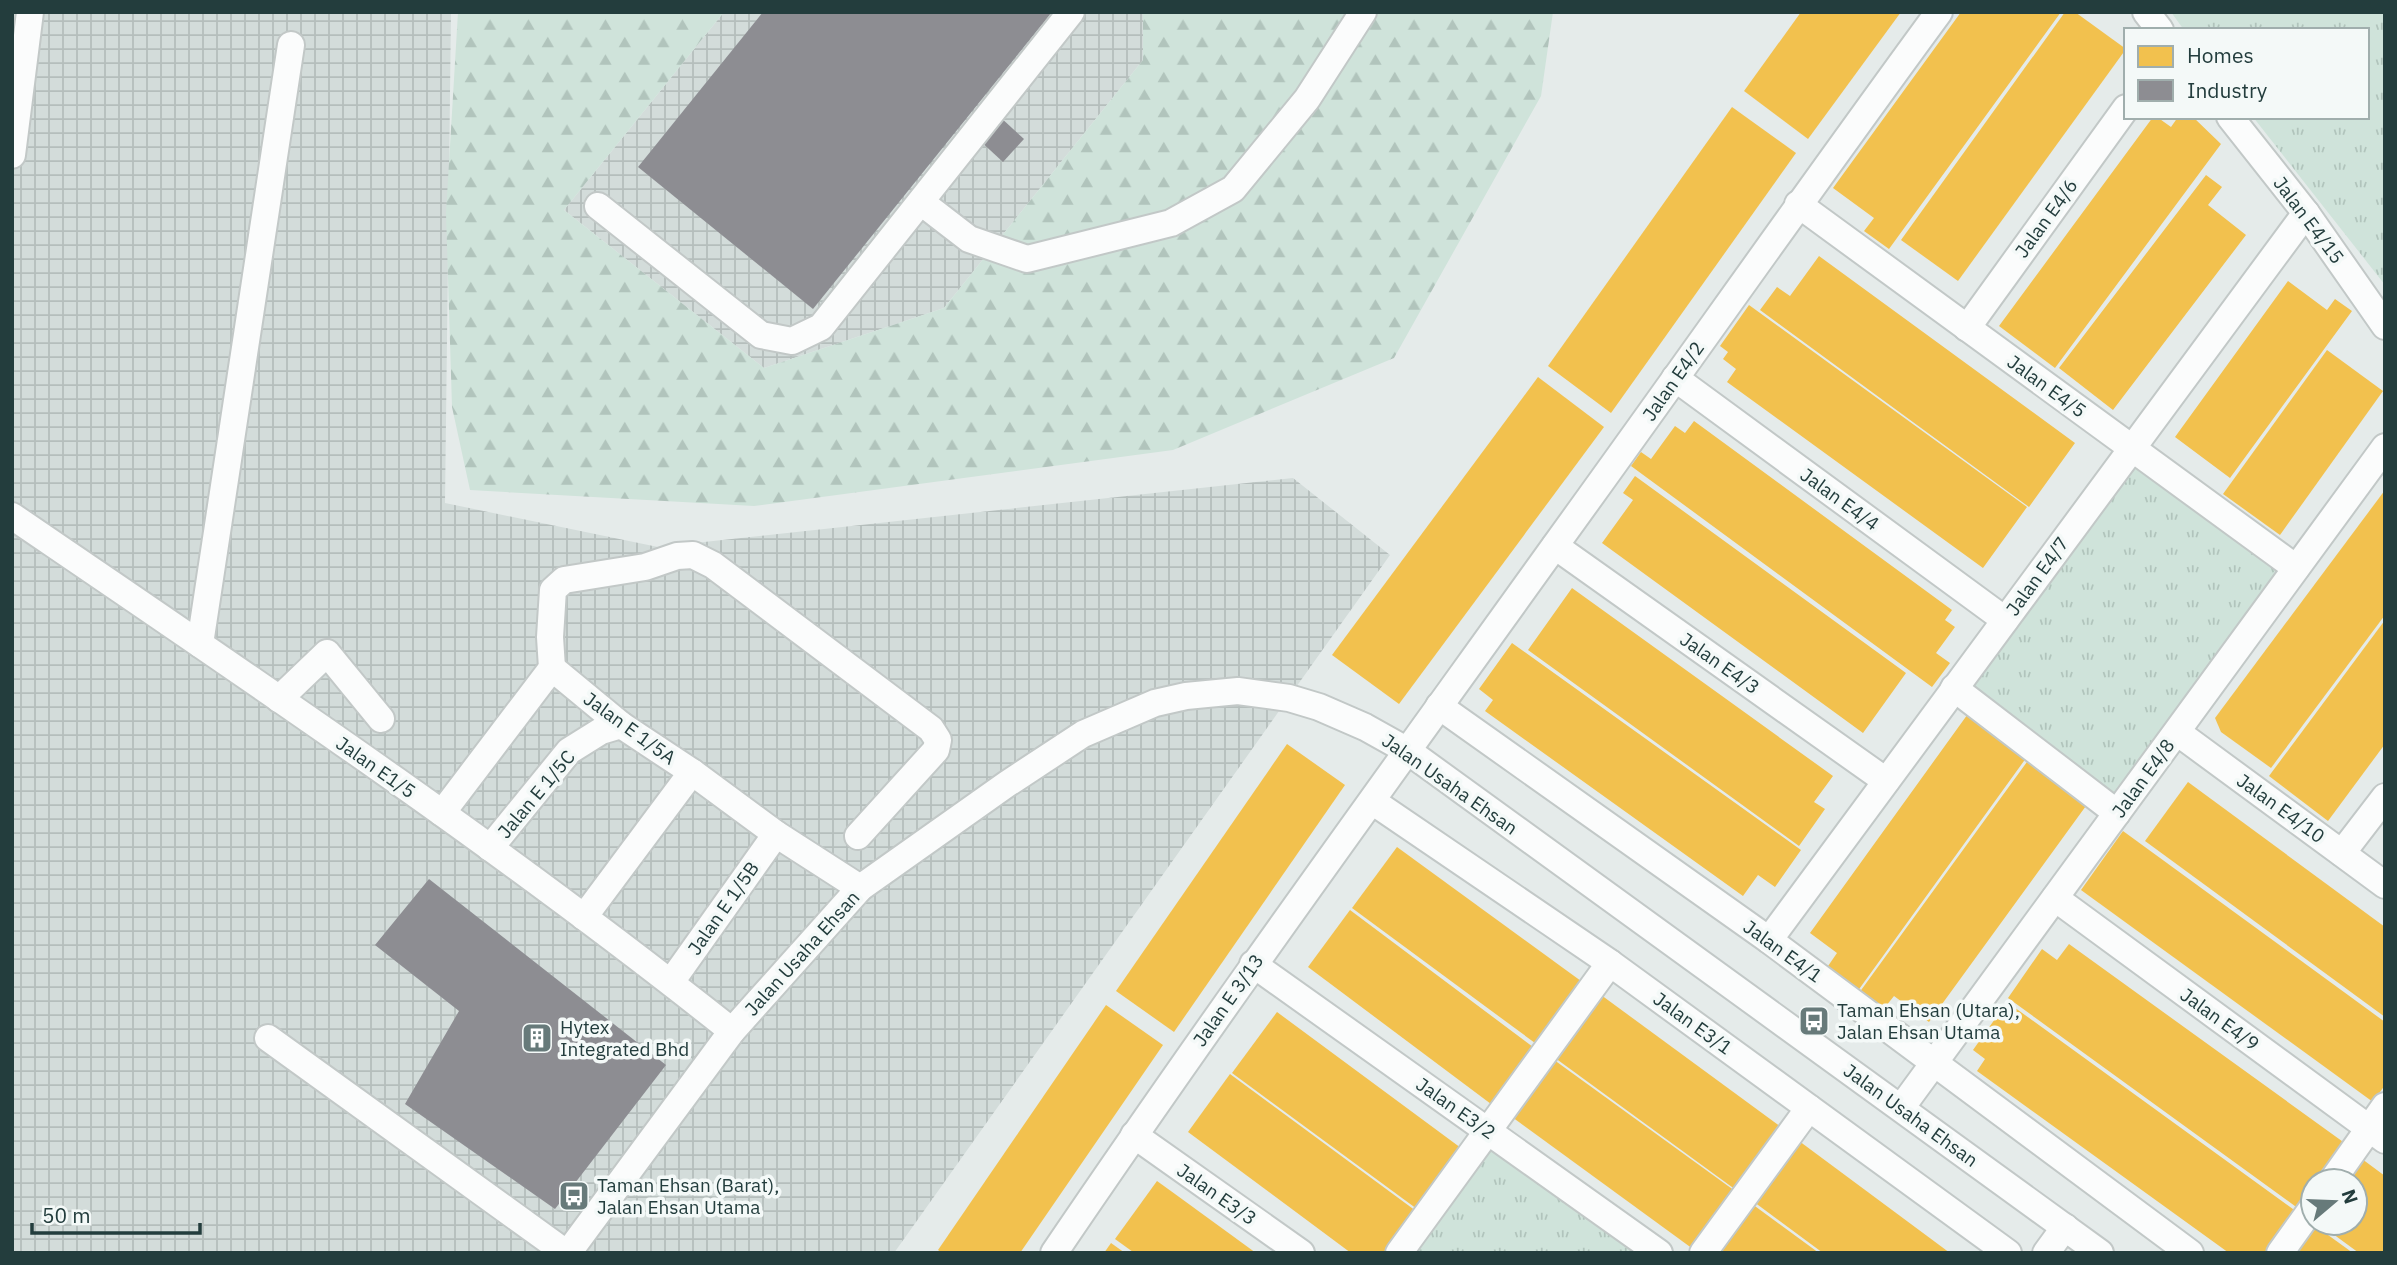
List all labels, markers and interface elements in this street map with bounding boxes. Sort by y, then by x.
legend [2124,28,2369,119]
text: Homes [2187,41,2254,69]
text: Industry [2187,76,2268,104]
street label: Jalan E4/15 [2268,172,2350,268]
street label: Jalan E4/6 [2009,174,2083,262]
street label: Jalan E4/2 [1637,337,1709,425]
street label: Jalan E4/5 [2003,349,2091,423]
street label: Jalan E4/4 [1796,462,1884,536]
street label: Jalan E4/7 [2000,532,2074,620]
street label: Jalan E4/3 [1676,627,1764,699]
street label: Jalan E 1/5A [579,686,681,770]
street label: Jalan Usaha Ehsan [1378,728,1522,840]
street label: Jalan E1/5 [332,731,420,803]
street label: Jalan E4/8 [2106,734,2180,822]
street label: Jalan E 1/5C [492,745,580,843]
street label: Jalan E4/10 [2232,768,2330,848]
street label: Jalan E 1/5B [682,857,764,959]
street label: Jalan Usaha Ehsan [739,885,865,1021]
street label: Jalan E4/1 [1739,914,1827,988]
street label: Jalan E 3/13 [1187,949,1269,1051]
street label: Jalan E4/9 [2176,982,2264,1056]
street label: Jalan E3/1 [1649,986,1737,1060]
place label: Taman Ehsan (Utara), Jalan Ehsan Utama [1837,998,2020,1044]
bus stop icon: Taman Ehsan (Utara), Jalan Ehsan Utama [1797,1004,1831,1038]
place label: Hytex Integrated Bhd [560,1015,689,1061]
building icon: Hytex Integrated Bhd [520,1021,554,1055]
street label: Jalan Usaha Ehsan [1839,1058,1983,1172]
street label: Jalan E3/2 [1412,1072,1500,1144]
street label: Jalan E3/3 [1173,1158,1261,1230]
north arrow [2299,1167,2369,1237]
place label: Taman Ehsan (Barat), Jalan Ehsan Utama [597,1173,779,1219]
bus stop icon: Taman Ehsan (Barat), Jalan Ehsan Utama [557,1179,591,1213]
text: N [2336,1186,2364,1207]
scale bar [32,1192,200,1236]
text: 50 m [42,1201,91,1229]

